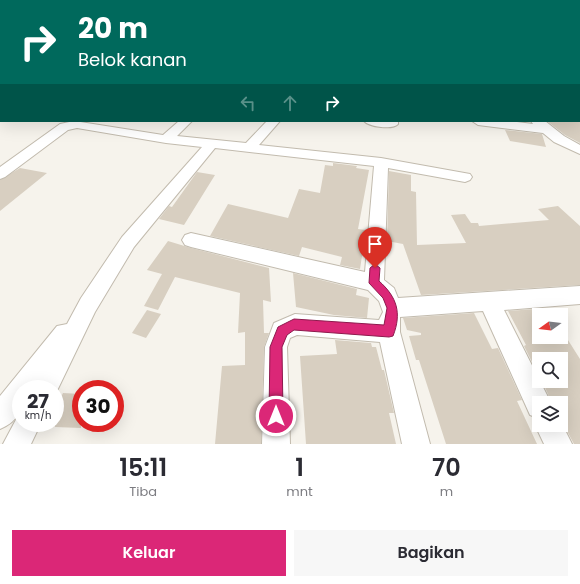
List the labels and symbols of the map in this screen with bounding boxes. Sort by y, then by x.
pin [358,227,392,268]
north arrow [532,308,568,344]
speed limit sign: 30 [72,380,124,432]
position arrow [255,395,297,437]

